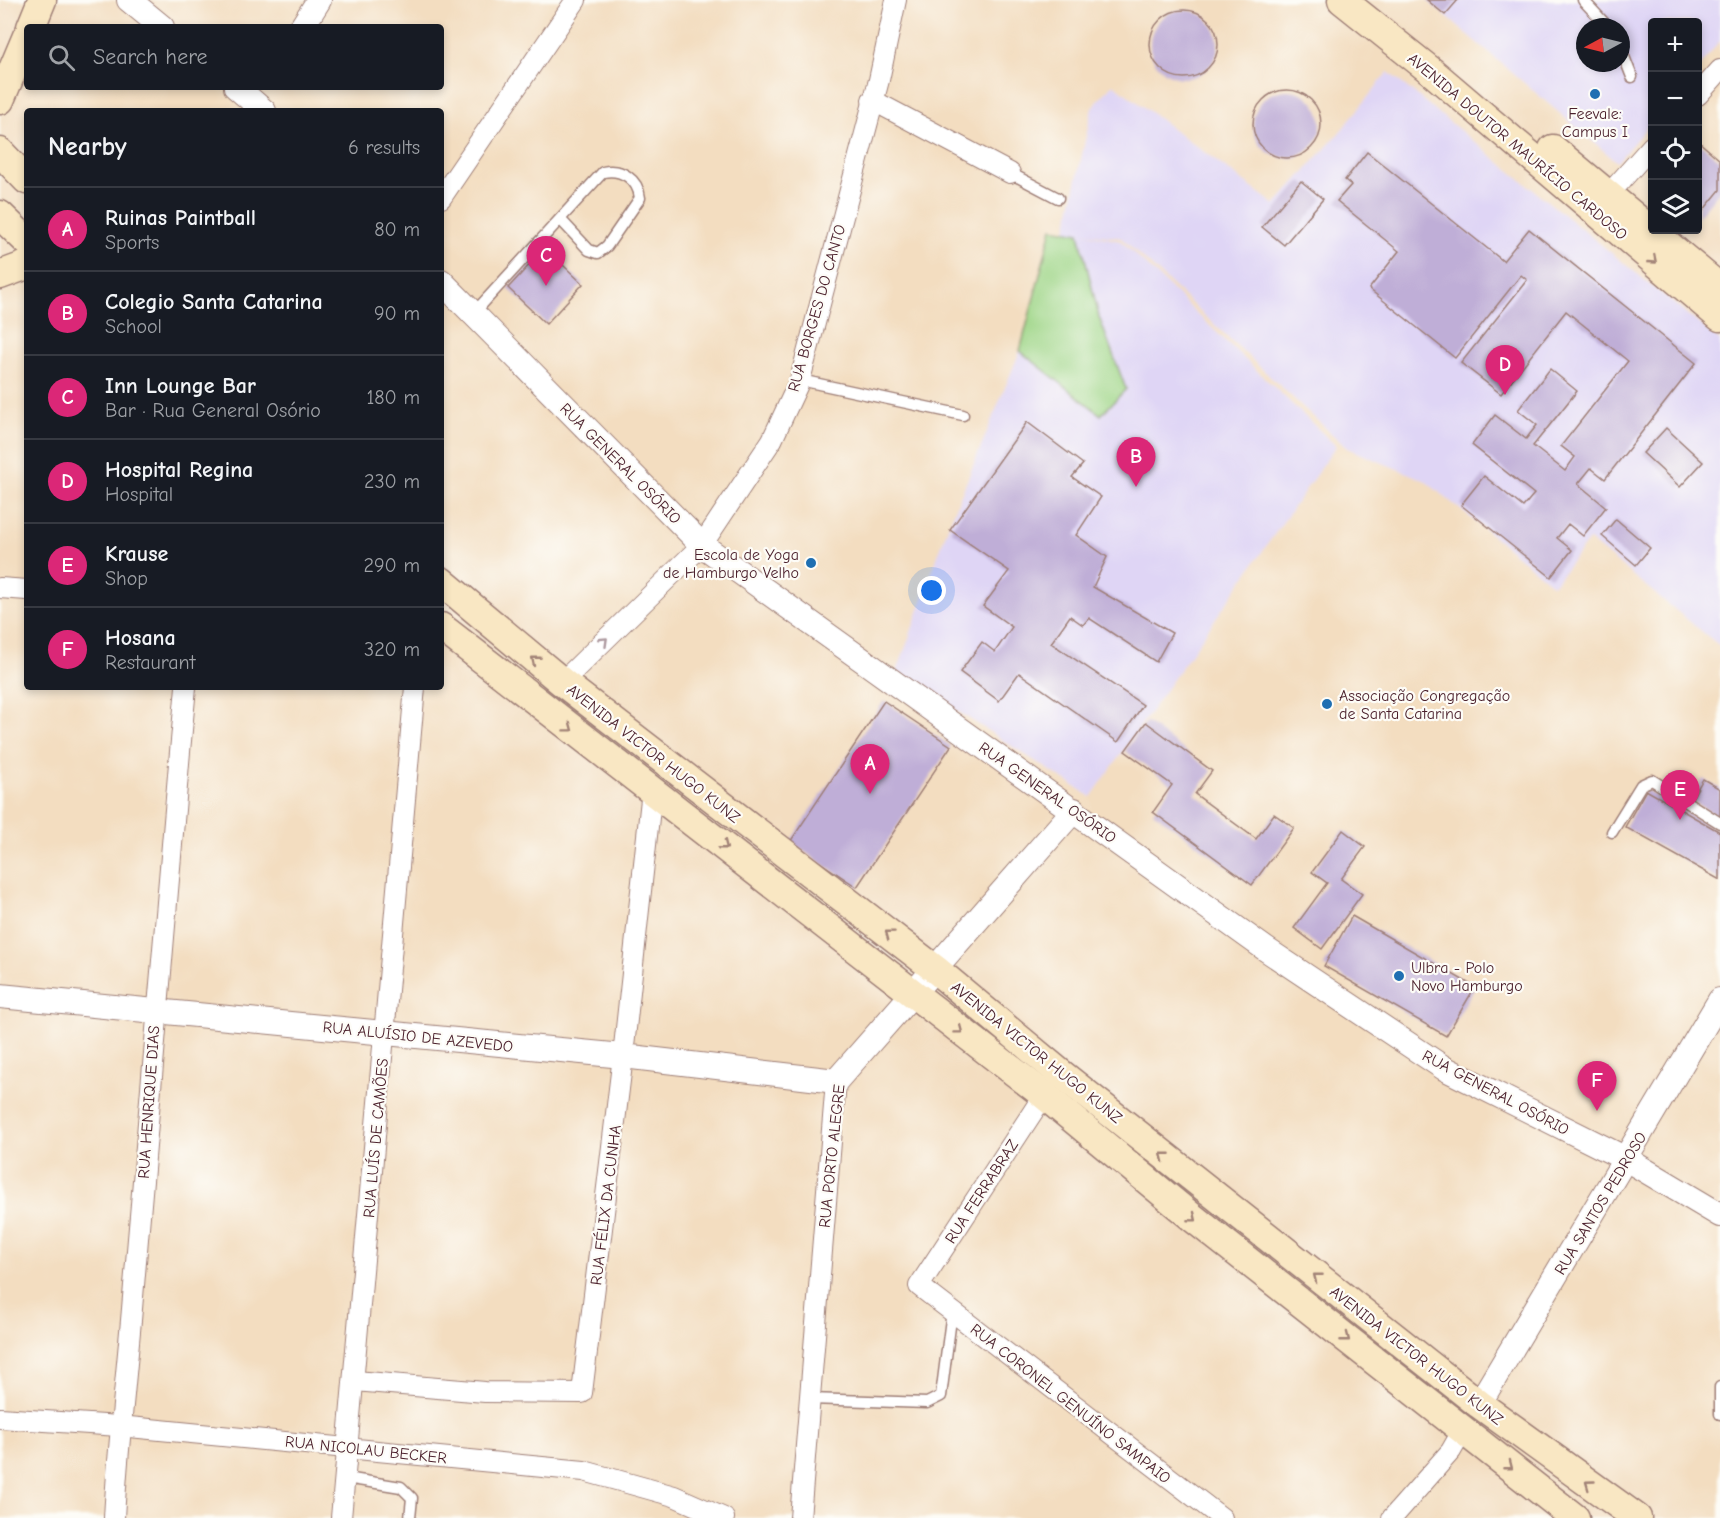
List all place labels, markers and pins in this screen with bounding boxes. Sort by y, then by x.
marker: Feevale: Campus I [1588,87,1602,101]
place label: Feevale: Campus I [1562,105,1628,141]
pin: C [526,236,566,286]
pin: D [1486,346,1524,395]
pin: B [1116,438,1156,487]
place label: Escola de Yoga de Hamburgo Velho [663,546,799,582]
marker: Escola de Yoga de Hamburgo Velho [804,556,818,570]
place label: Associação Congregação de Santa Catarina [1339,687,1510,723]
marker: Associação Congregação de Santa Catarina [1320,697,1334,711]
pin: A [850,744,890,794]
pin: E [1660,770,1700,820]
place label: Ulbra - Polo Novo Hamburgo [1411,959,1523,995]
marker: Ulbra - Polo Novo Hamburgo [1392,969,1406,983]
pin: F [1578,1062,1616,1111]

